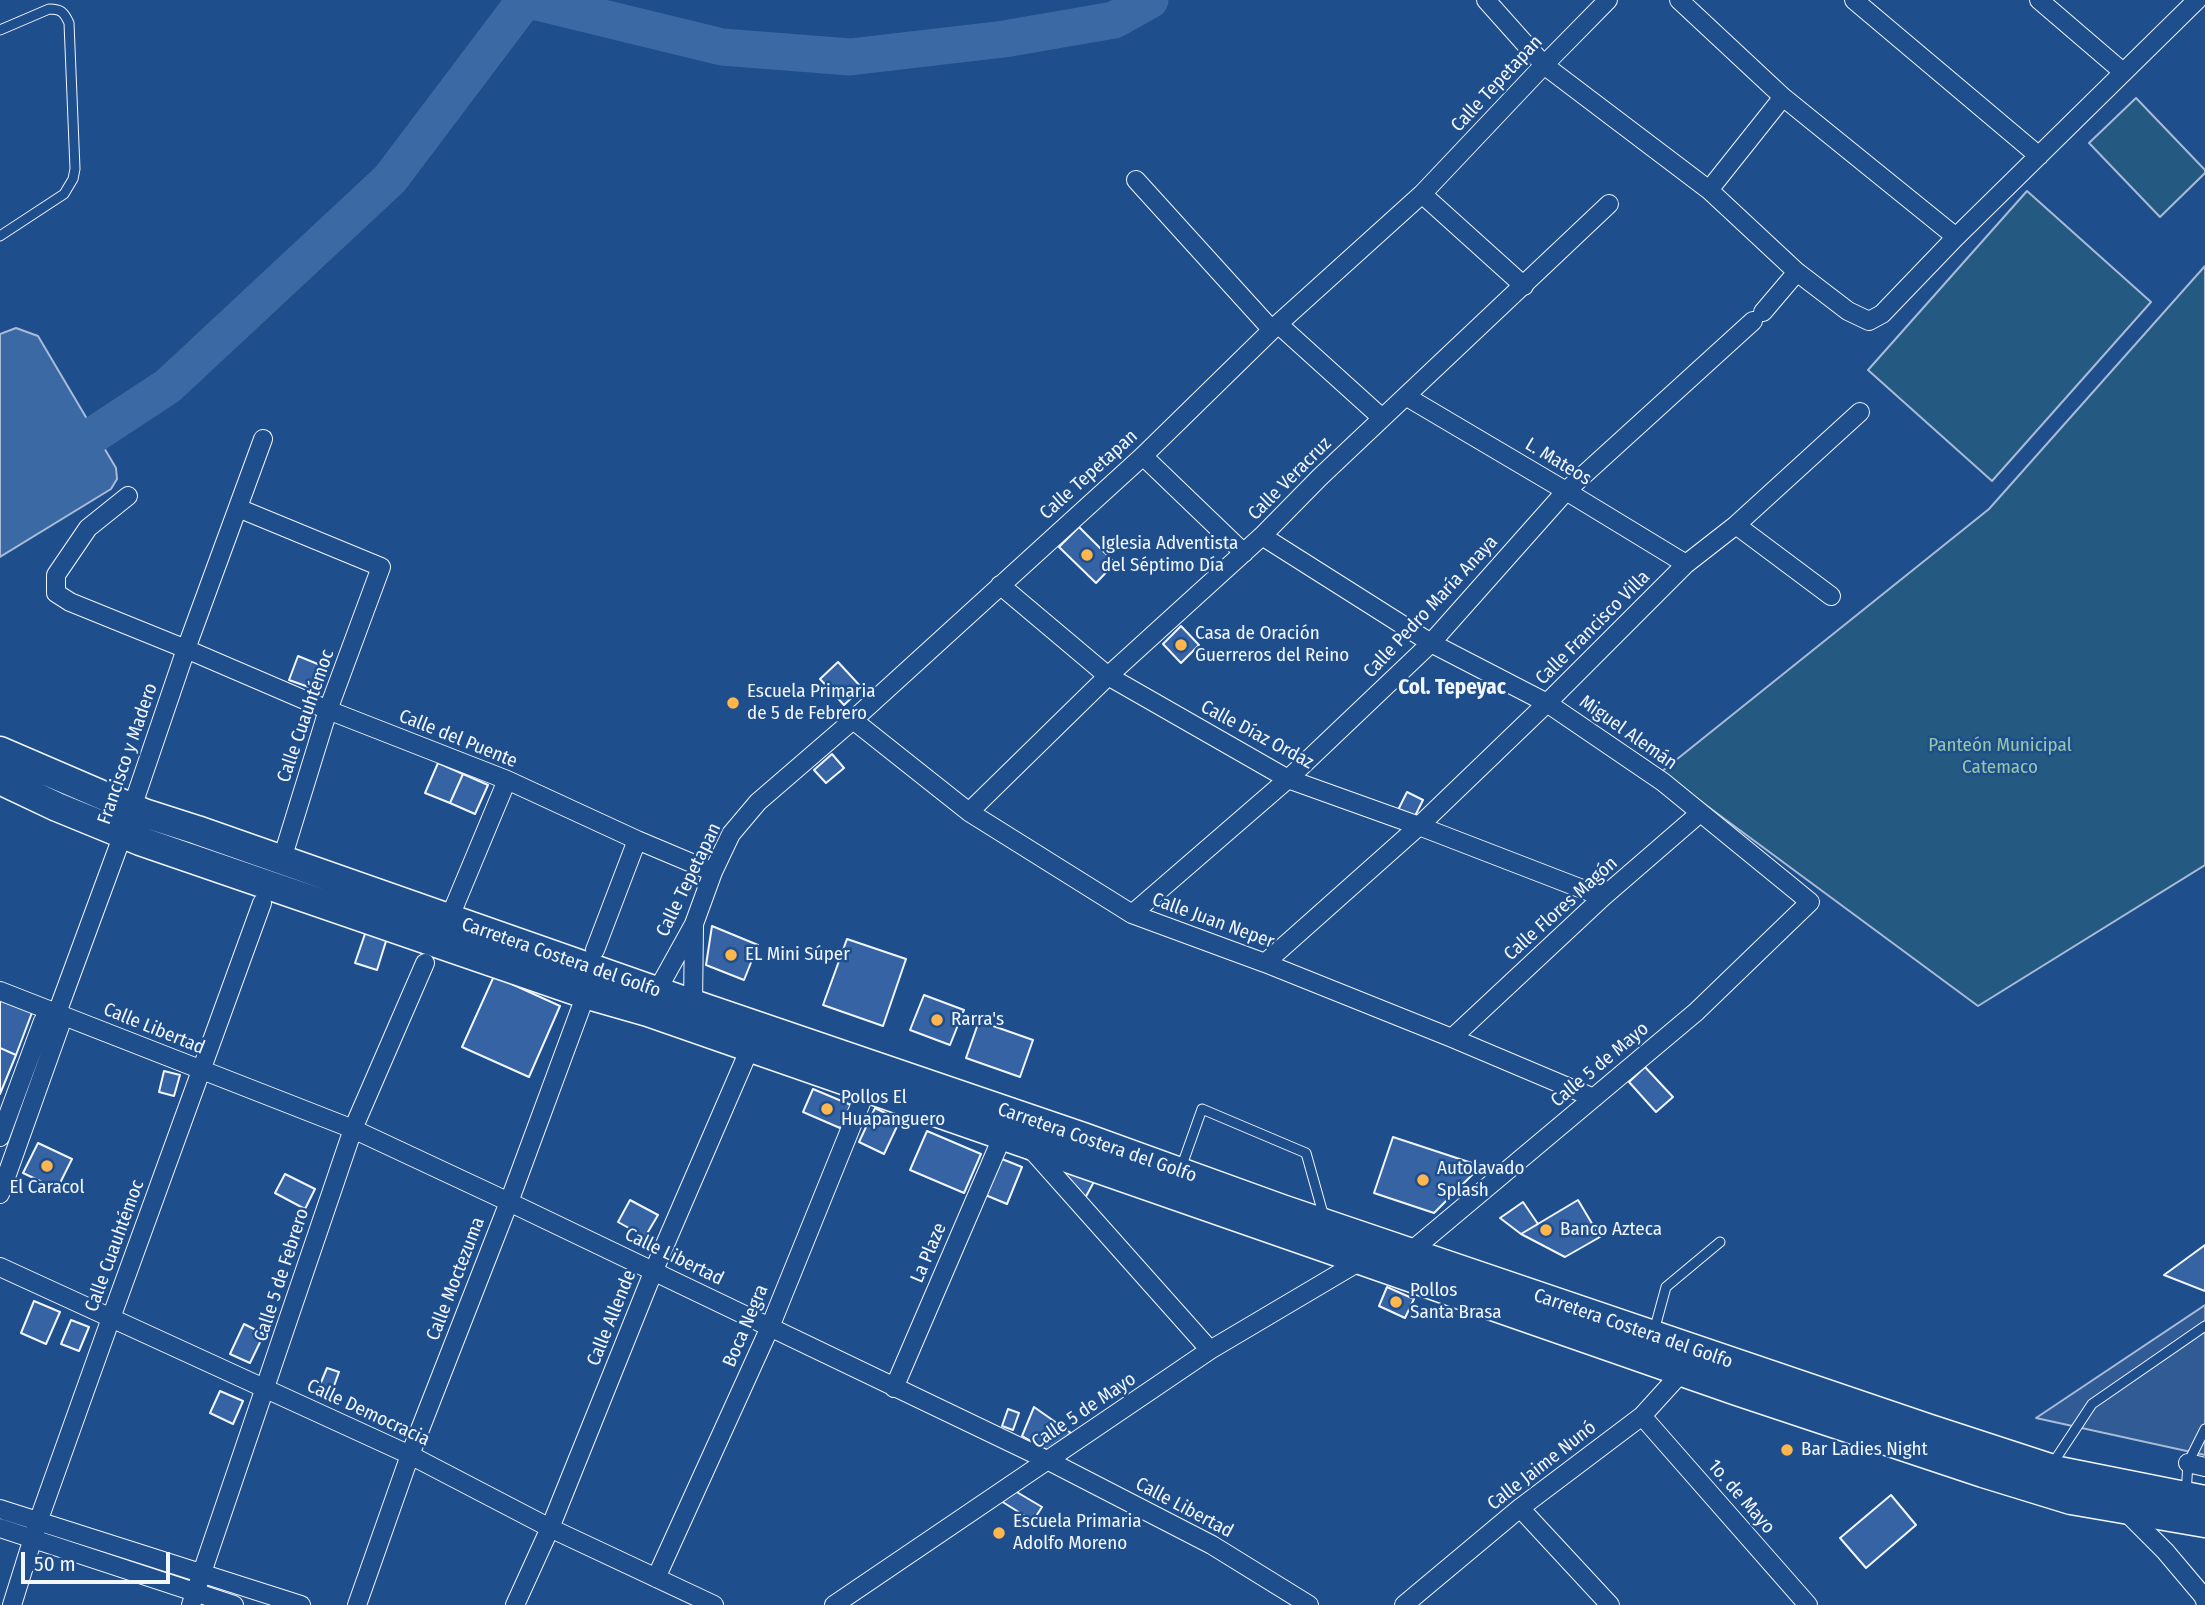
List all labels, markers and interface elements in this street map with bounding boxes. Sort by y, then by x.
street label: Calle Tepetapan [1446,31,1548,137]
street label: Calle Tepetapan [1035,425,1143,525]
street label: Calle Veracruz [1244,433,1336,525]
street label: L. Mateos [1521,433,1595,491]
street label: Calle Pedro María Anaya [1359,531,1503,683]
place label: Iglesia Adventista del Séptimo Día [1101,533,1238,577]
marker: Iglesia Adventista del Séptimo Día [1079,547,1095,563]
street label: Calle Francisco Villa [1531,566,1655,690]
place label: Casa de Oración Guerreros del Reino [1195,623,1349,667]
marker: Casa de Oración Guerreros del Reino [1173,637,1189,653]
street label: Calle Cuauhtémoc [273,647,339,785]
district label: Col. Tepeyac [1398,675,1506,701]
street label: Francisco y Madero [93,680,163,828]
place label: Escuela Primaria de 5 de Febrero [747,681,876,725]
street label: Miguel Alemán [1575,691,1681,775]
marker: Escuela Primaria de 5 de Febrero [725,695,741,711]
street label: Calle Díaz Ordaz [1197,696,1317,774]
street label: Calle del Puente [396,705,520,773]
park label: Panteón Municipal Catemaco [1928,735,2072,779]
street label: Calle Tepetapan [652,819,726,941]
street label: Calle Flores Magón [1500,852,1622,966]
street label: Calle Juan Neper [1149,888,1277,954]
street label: Carretera Costera del Golfo [458,913,664,1003]
place label: EL Mini Súper [745,944,850,966]
marker: EL Mini Súper [723,947,739,963]
street label: Calle Libertad [100,998,208,1060]
place label: Rarra's [951,1009,1004,1031]
marker: Rarra's [929,1012,945,1028]
street label: Calle 5 de Mayo [1547,1018,1653,1112]
place label: Pollos El Huapanguero [841,1087,945,1131]
street label: Carretera Costera del Golfo [994,1098,1200,1188]
marker: Pollos El Huapanguero [819,1101,835,1117]
marker: El Caracol [39,1158,55,1174]
place label: Autolavado Splash [1437,1158,1524,1202]
marker: Autolavado Splash [1415,1172,1431,1188]
place label: El Caracol [9,1177,85,1199]
street label: Calle Cuauhtémoc [81,1177,149,1315]
street label: Calle 5 de Febrero [250,1206,314,1344]
street label: Calle Moctezuma [422,1214,490,1344]
place label: Banco Azteca [1560,1219,1662,1241]
street label: La Plaze [906,1220,952,1286]
marker: Banco Azteca [1538,1222,1554,1238]
street label: Calle Libertad [621,1223,727,1291]
street label: Calle Allende [582,1267,642,1369]
place label: Pollos Santa Brasa [1410,1280,1502,1324]
street label: Boca Negra [718,1281,774,1371]
street label: Carretera Costera del Golfo [1530,1284,1736,1374]
marker: Pollos Santa Brasa [1388,1294,1404,1310]
street label: Calle 5 de Mayo [1028,1368,1140,1454]
street label: Calle Democracia [303,1375,433,1451]
street label: Calle Jaime Nunó [1483,1417,1601,1515]
place label: Bar Ladies Night [1801,1439,1928,1461]
marker: Bar Ladies Night [1779,1442,1795,1458]
street label: 1o. de Mayo [1703,1455,1779,1539]
street label: Calle Libertad [1131,1473,1237,1543]
place label: Escuela Primaria Adolfo Moreno [1013,1511,1142,1555]
marker: Escuela Primaria Adolfo Moreno [991,1525,1007,1541]
scale bar [24,1538,173,1582]
text: 50 m [34,1551,76,1577]

